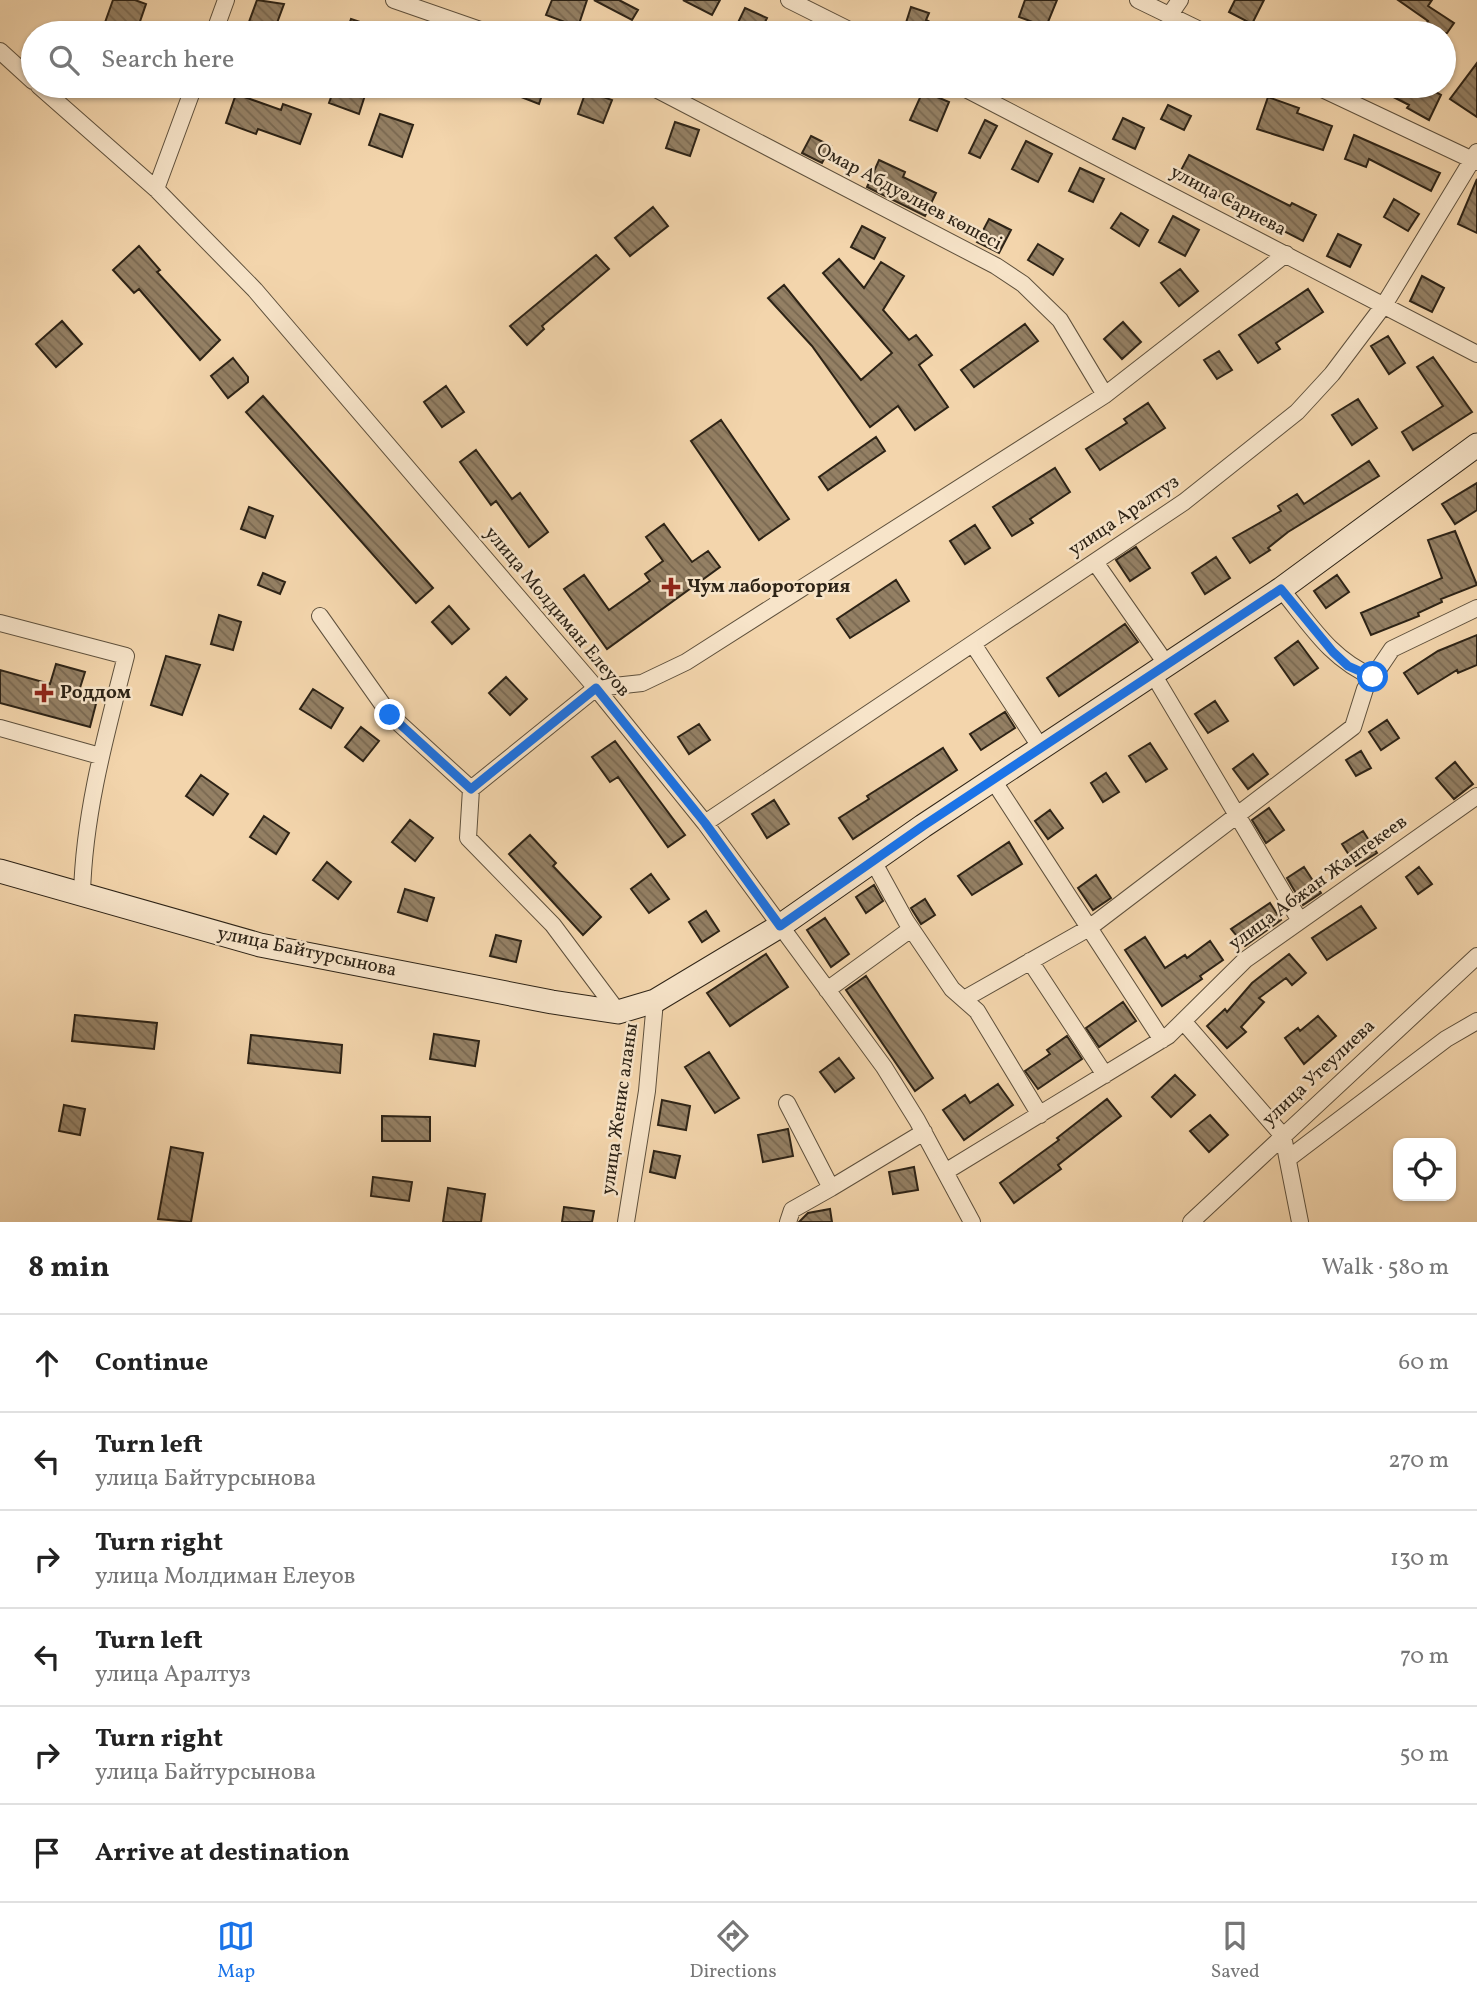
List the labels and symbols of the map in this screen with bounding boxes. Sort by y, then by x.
street label: Омар Абдуәлиев көшесі [812,137,1007,257]
street label: улица Сариева [1165,159,1291,243]
street label: улица Аралтуз [1063,469,1185,563]
street label: улица Молдиман Елеуов [478,521,636,703]
place label: Чум лаборотория [687,574,851,600]
marker: Чум лаборотория [661,577,681,597]
route start [1357,661,1388,692]
place label: Роддом [60,680,131,706]
marker: Роддом [34,683,54,703]
route end [374,699,405,730]
street label: улица Абжан Жантекеев [1223,809,1413,957]
street label: улица Байтурсынова [215,920,399,984]
street label: улица Утеулиева [1257,1014,1381,1132]
street label: улица Женис аланы [595,1021,645,1197]

